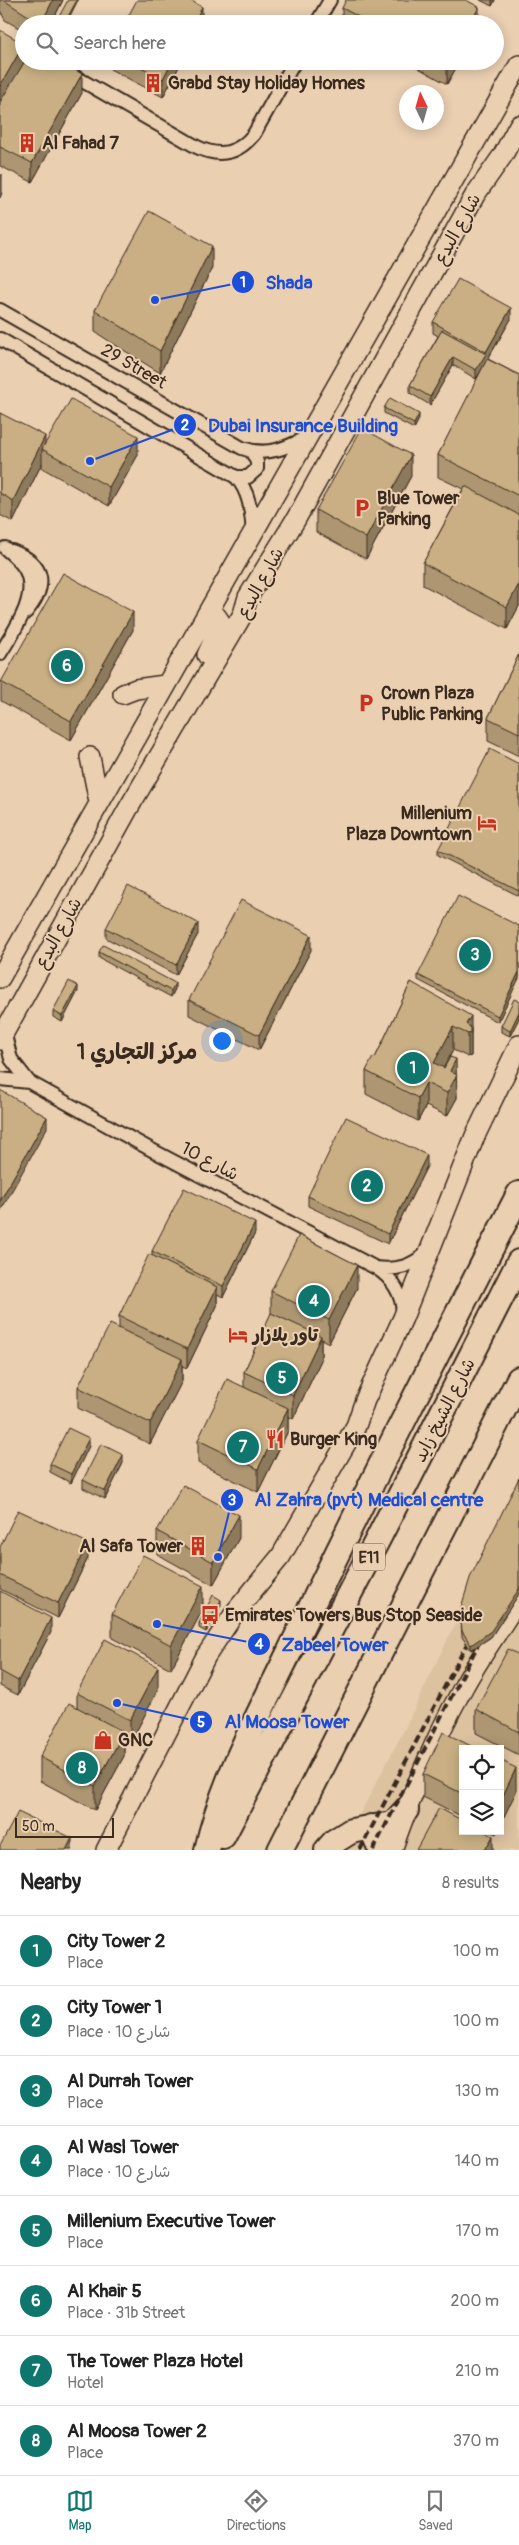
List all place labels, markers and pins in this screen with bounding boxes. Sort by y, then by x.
building icon: Grabd Stay Holiday Homes [142,72,164,94]
place label: Grabd Stay Holiday Homes [168,72,366,95]
building icon: Al Fahad 7 [16,132,38,154]
place label: Al Fahad 7 [42,132,120,155]
callout: Shada [230,265,322,299]
callout: Dubai Insurance Building [172,408,408,442]
place label: Blue Tower Parking [377,487,460,531]
parking icon: Blue Tower Parking [351,497,373,519]
pin: 6 [51,647,83,685]
place label: Crown Plaza Public Parking [381,682,483,726]
parking icon: Crown Plaza Public Parking [355,692,377,714]
place label: Millenium Plaza Downtown [346,802,472,846]
hotel icon: Millenium Plaza Downtown [476,812,498,834]
pin: 3 [459,936,491,974]
pin: 1 [397,1049,429,1087]
pin: 2 [351,1167,383,1205]
pin: 4 [298,1282,330,1320]
hotel icon: تاور پلازار [227,1324,249,1346]
place label: تاور پلازار [251,1324,319,1347]
pin: 5 [266,1359,298,1397]
pin: 7 [227,1428,259,1466]
restaurant icon: Burger King [264,1428,286,1450]
place label: Burger King [290,1428,377,1451]
callout: Al Zahra (pvt) Medical centre [219,1483,493,1517]
place label: Al Safa Tower [79,1535,184,1558]
building icon: Al Safa Tower [187,1535,209,1557]
bus stop icon: Emirates Towers Bus Stop Seaside [199,1604,221,1626]
place label: Emirates Towers Bus Stop Seaside [225,1604,483,1627]
callout: Zabeel Tower [247,1627,399,1661]
callout: Al Moosa Tower [189,1705,359,1739]
shop icon: GNC [92,1729,114,1751]
place label: GNC [118,1729,153,1752]
pin: 8 [66,1749,98,1787]

